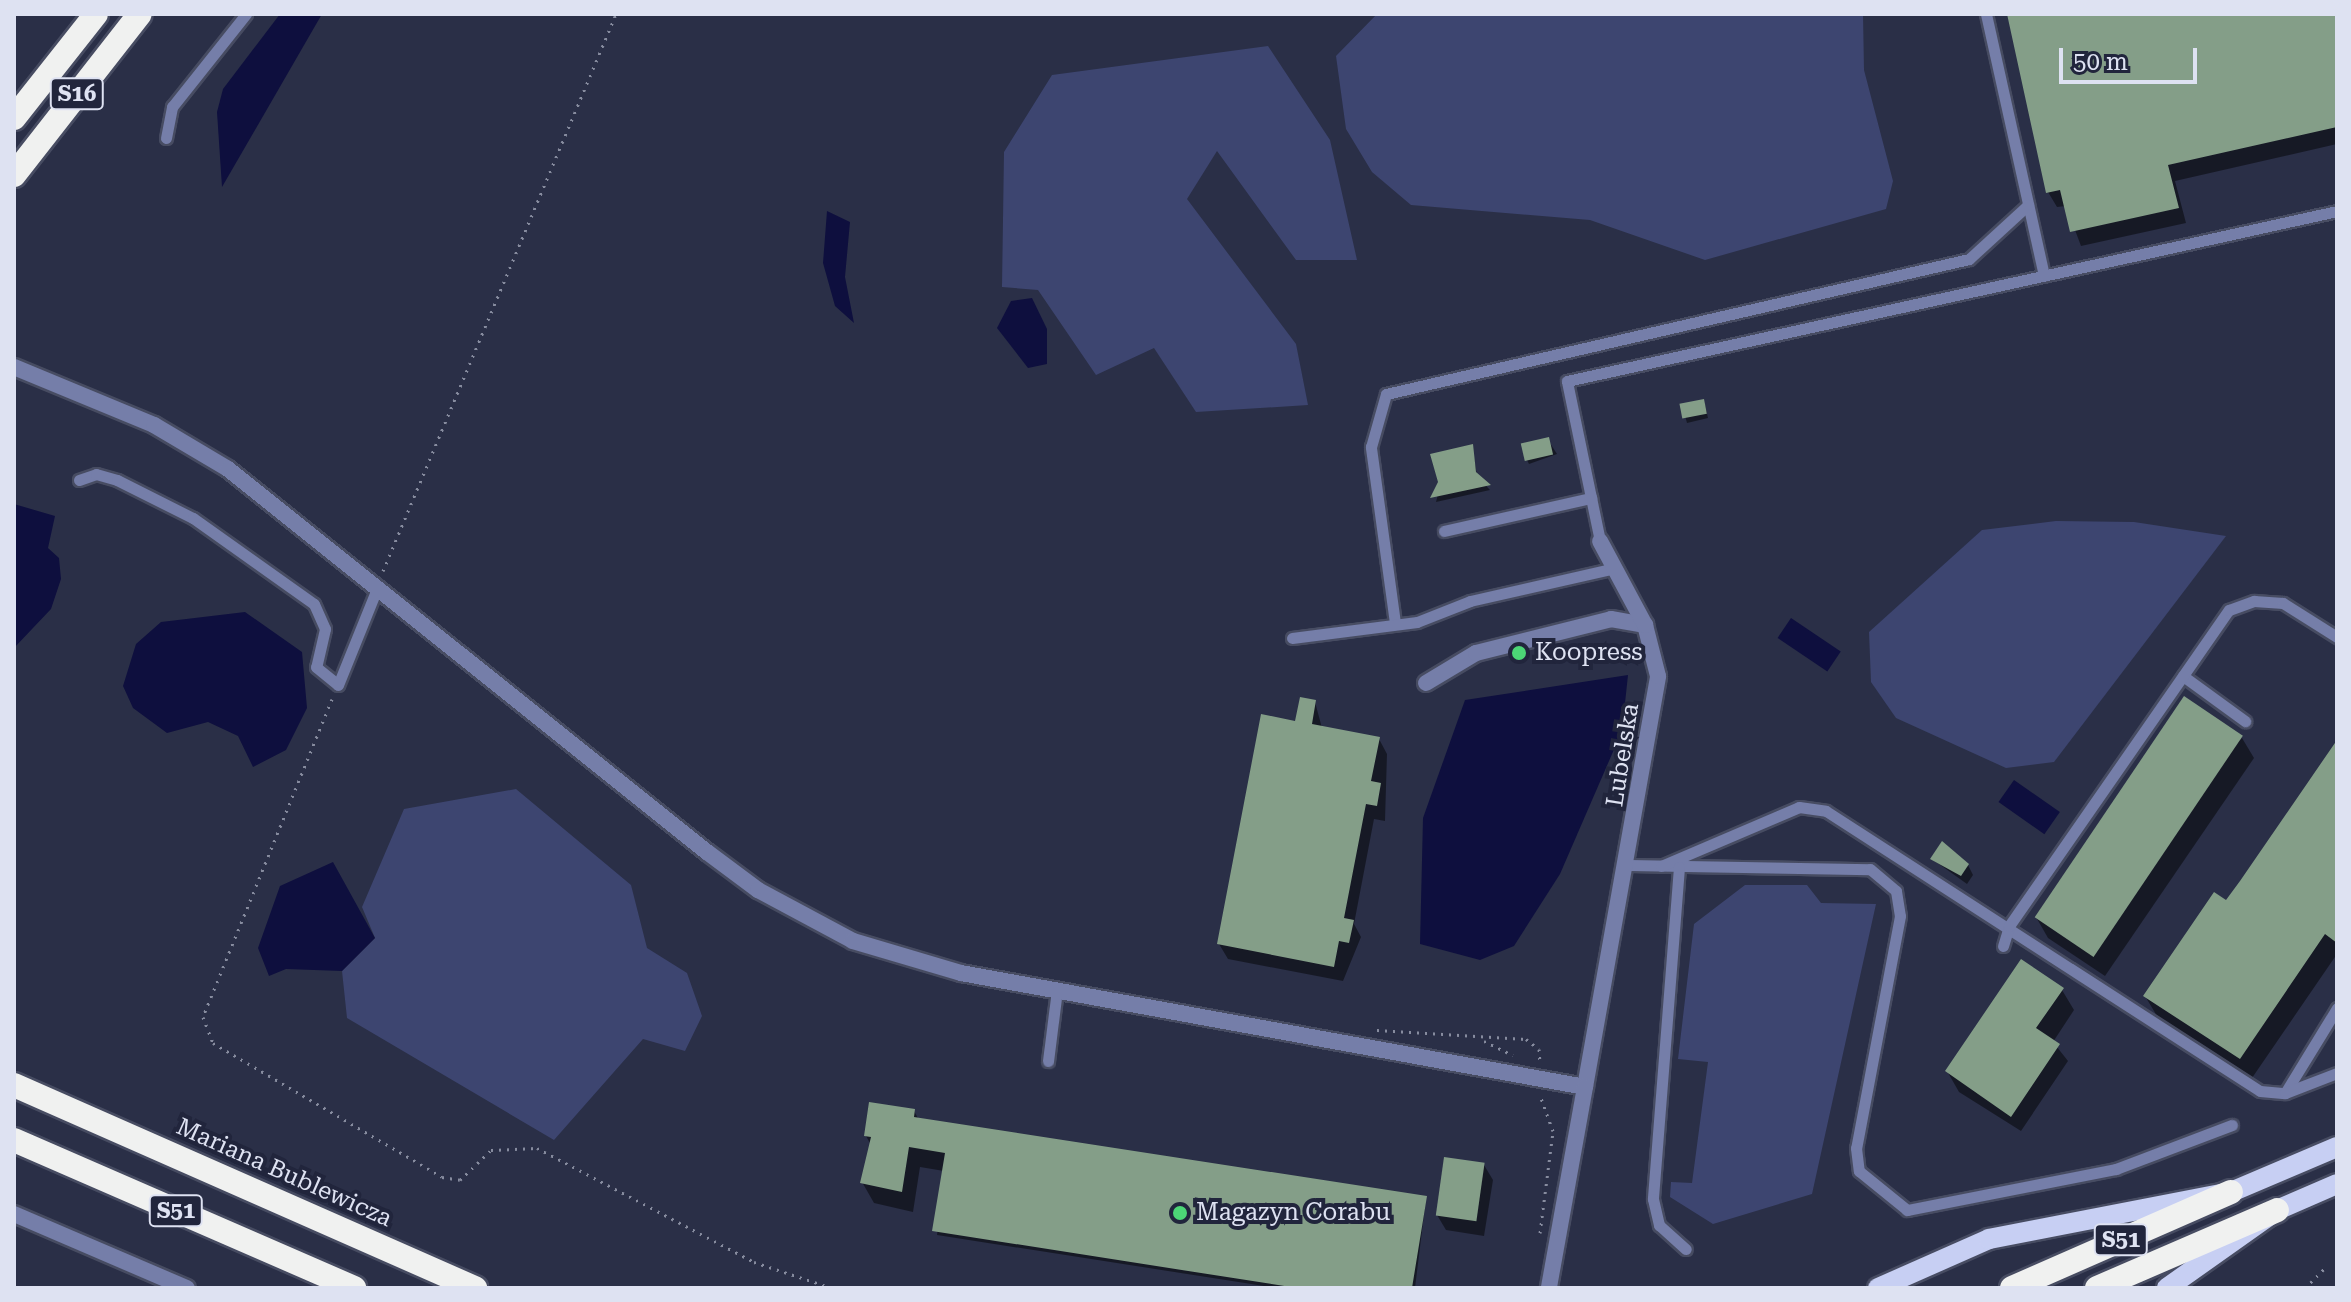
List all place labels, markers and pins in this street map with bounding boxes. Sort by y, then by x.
place label: Koopress [1535,639,1643,667]
marker: Koopress [1510,644,1528,662]
place label: Magazyn Corabu [1196,1199,1390,1227]
marker: Magazyn Corabu [1171,1204,1189,1222]

